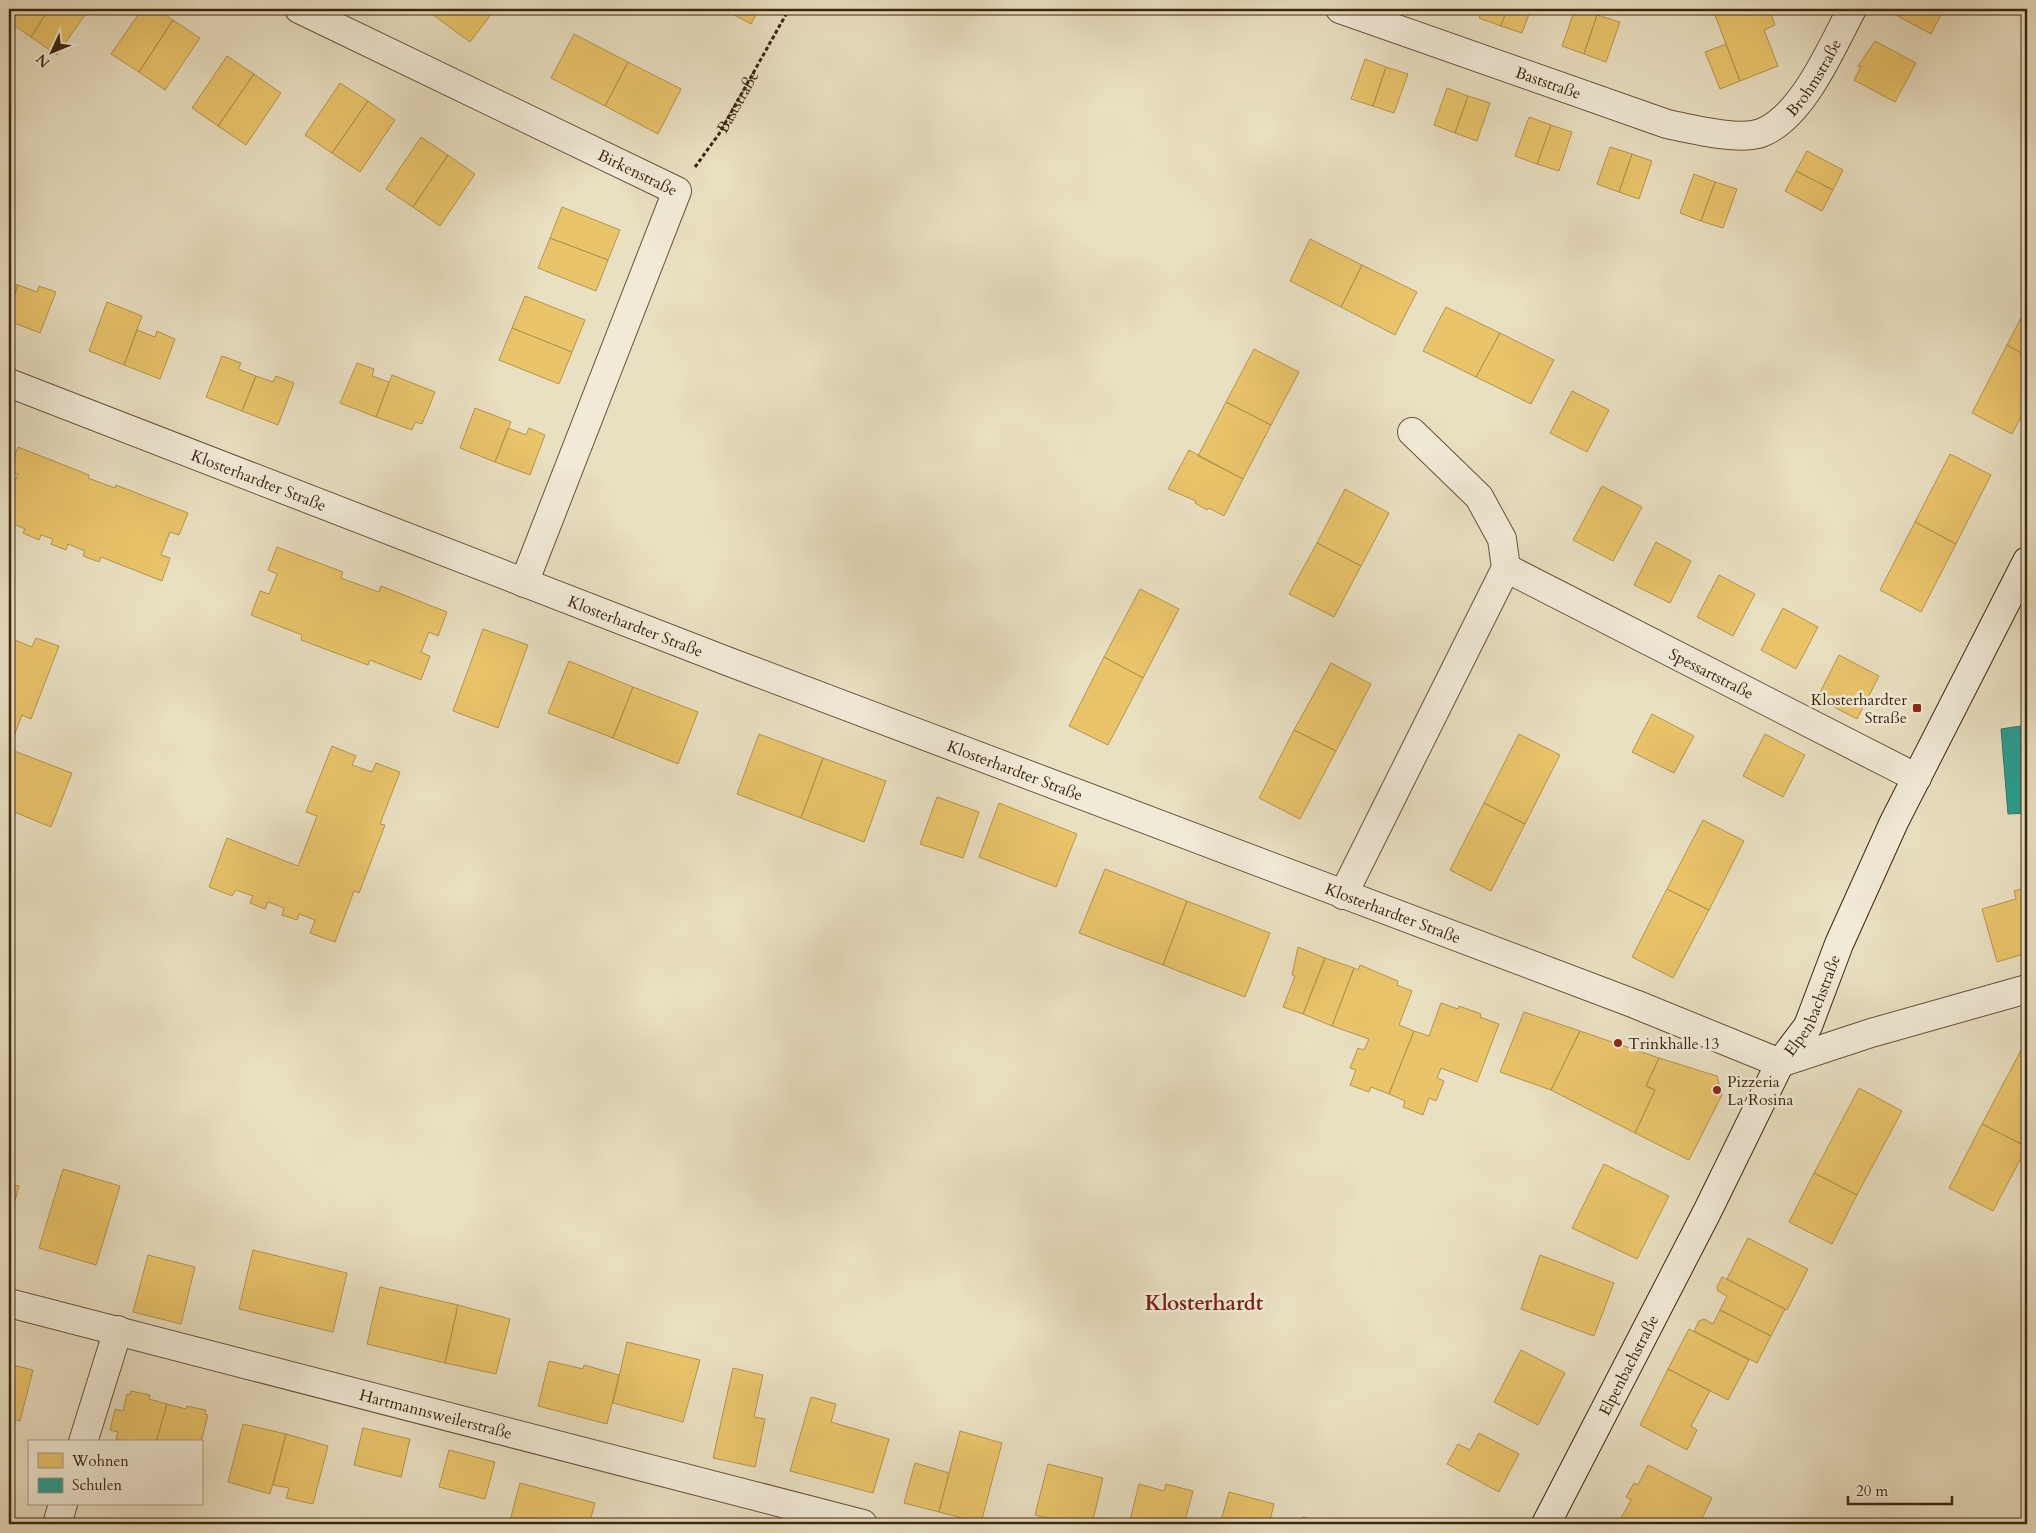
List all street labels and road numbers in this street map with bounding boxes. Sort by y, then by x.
street label: Brohmstraße [1781,35,1847,122]
street label: Baststraße [1512,62,1584,105]
street label: Baststraße [712,67,764,137]
street label: Birkenstraße [594,144,681,202]
street label: Klosterhardter Straße [188,445,329,517]
street label: Klosterhardter Straße [564,590,706,663]
street label: Spessartstraße [1665,643,1757,705]
street label: Klosterhardter Straße [944,735,1086,806]
street label: Klosterhardter Straße [1322,878,1464,949]
street label: Elpenbachstraße [1779,952,1846,1061]
street label: Elpenbachstraße [1594,1311,1664,1419]
street label: Hartmannsweilerstraße [357,1384,514,1445]

